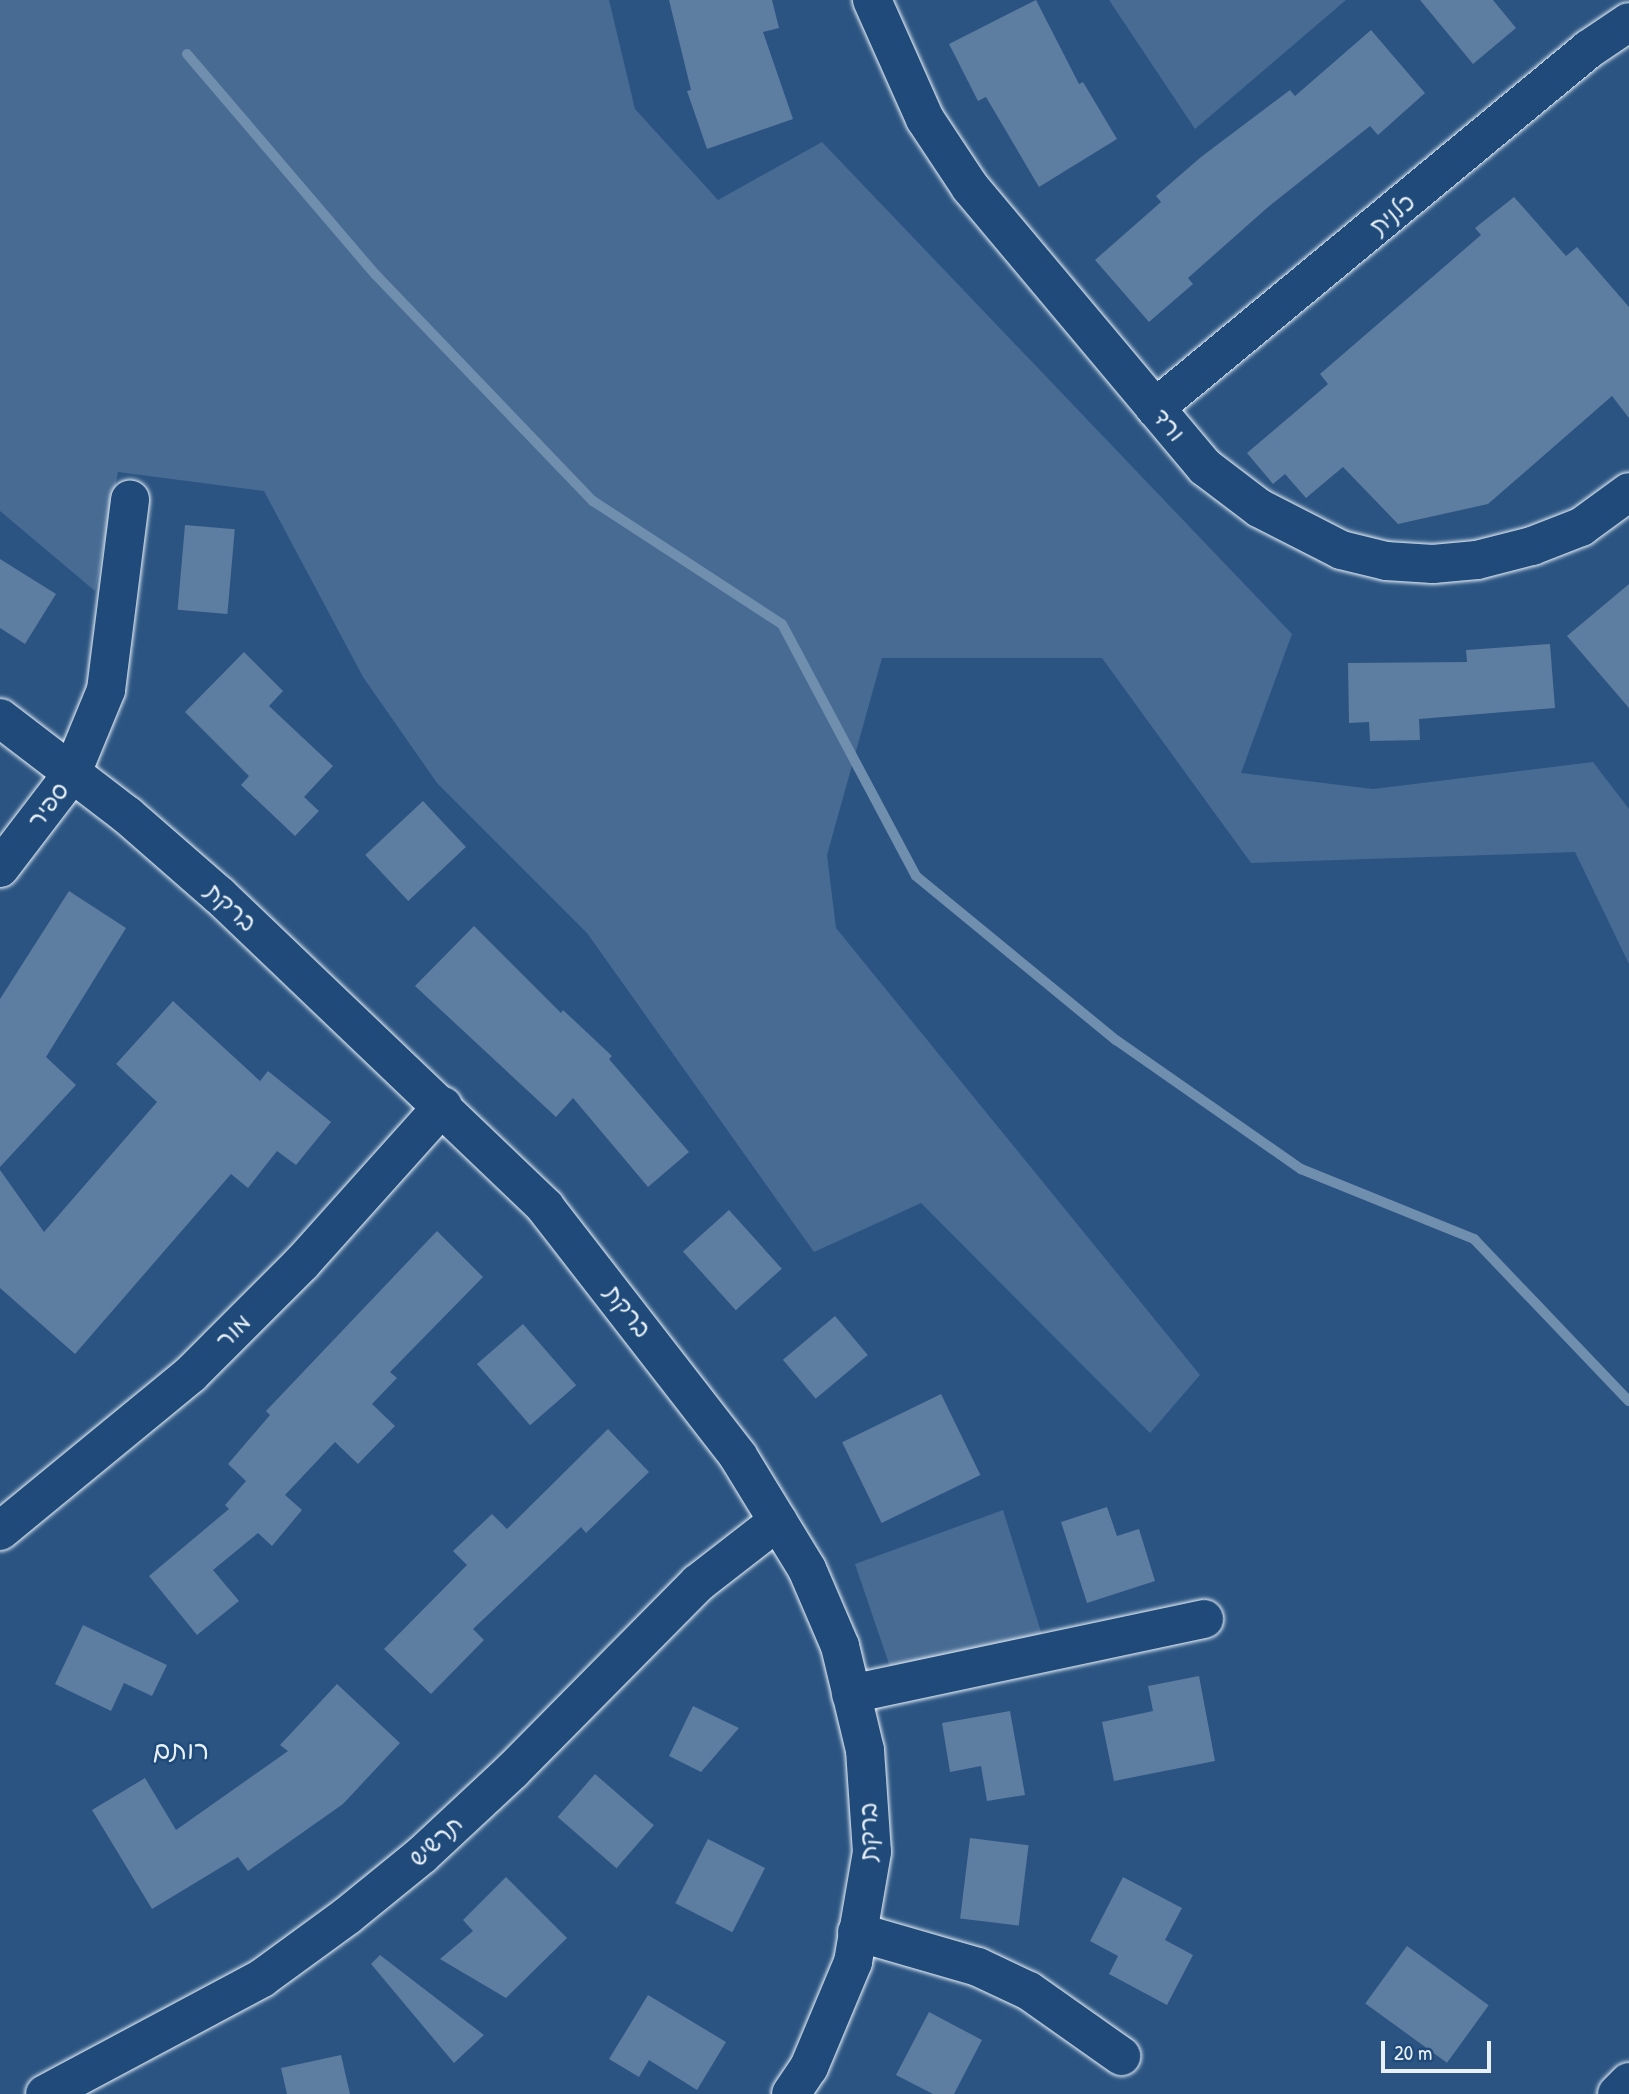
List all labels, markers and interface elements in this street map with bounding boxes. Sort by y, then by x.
street label: כלנית [1364,187,1420,241]
street label: ורד [1147,402,1191,448]
street label: ספיר [21,776,75,834]
street label: ברקת [200,877,262,937]
street label: ברקת [599,1279,657,1343]
street label: מור [210,1308,256,1354]
district label: רותם [153,1734,209,1766]
street label: ברקת [854,1803,882,1861]
street label: תרשיש [403,1809,469,1873]
scale bar [1384,2028,1494,2072]
text: 20 m [1394,2038,1432,2067]

